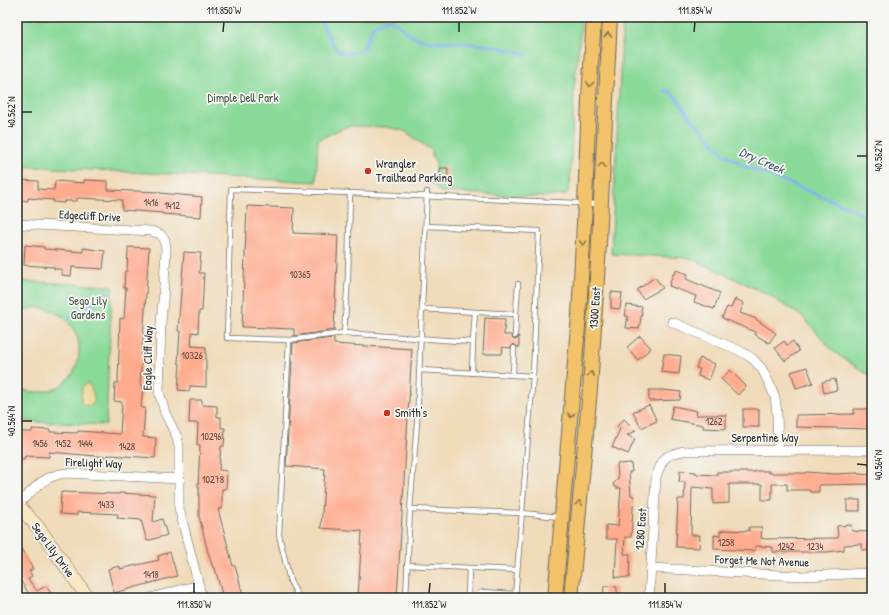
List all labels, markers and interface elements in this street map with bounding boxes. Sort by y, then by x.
text: 111.850°W [207,4,242,17]
text: 111.852°W [442,4,477,17]
text: 111.854°W [678,4,713,17]
one-way arrow [604,32,613,38]
one-way arrow [585,81,594,87]
park label: Dimple Dell Park [208,89,278,106]
text: 40.562°N [5,97,18,127]
text: 40.562°N [872,141,885,171]
water label: Dry Creek [737,142,789,179]
place label: Wrangler Trailhead Parking [376,155,452,186]
one-way arrow [598,162,607,168]
marker: Wrangler Trailhead Parking [363,166,373,176]
house number: 1416 [144,196,159,209]
house number: 1412 [164,199,180,212]
street label: Edgecliff Drive [58,205,122,226]
one-way arrow [578,240,587,246]
house number: 10365 [290,268,311,281]
street label: 1300 East [585,286,605,330]
park label: Sego Lily Gardens [69,292,107,323]
street label: Eagle Cliff Way [138,325,157,391]
house number: 10326 [181,349,203,362]
one-way arrow [587,371,596,377]
place label: Smith's [395,404,427,421]
text: 40.564°N [5,406,18,436]
marker: Smith's [382,408,392,418]
one-way arrow [567,412,576,418]
house number: 1262 [706,415,723,428]
street label: Serpentine Way [731,429,799,446]
house number: 10296 [201,430,221,443]
house number: 1456 [32,437,48,450]
house number: 1452 [55,437,71,450]
house number: 1444 [78,437,93,450]
house number: 1428 [119,440,135,453]
text: 40.564°N [872,450,885,480]
street label: Firelight Way [64,453,123,472]
house number: 10278 [202,473,224,486]
house number: 1433 [98,498,115,511]
one-way arrow [575,500,584,506]
street label: 1280 East [631,507,651,551]
street label: Sego Lily Drive [28,519,79,581]
house number: 1258 [718,536,734,549]
house number: 1242 [778,540,795,553]
house number: 1234 [807,540,824,553]
street label: Forget Me Not Avenue [714,550,810,571]
house number: 1418 [143,568,159,581]
text: 111.850°W [177,598,212,611]
text: 111.852°W [412,598,447,611]
text: 111.854°W [648,598,683,611]

